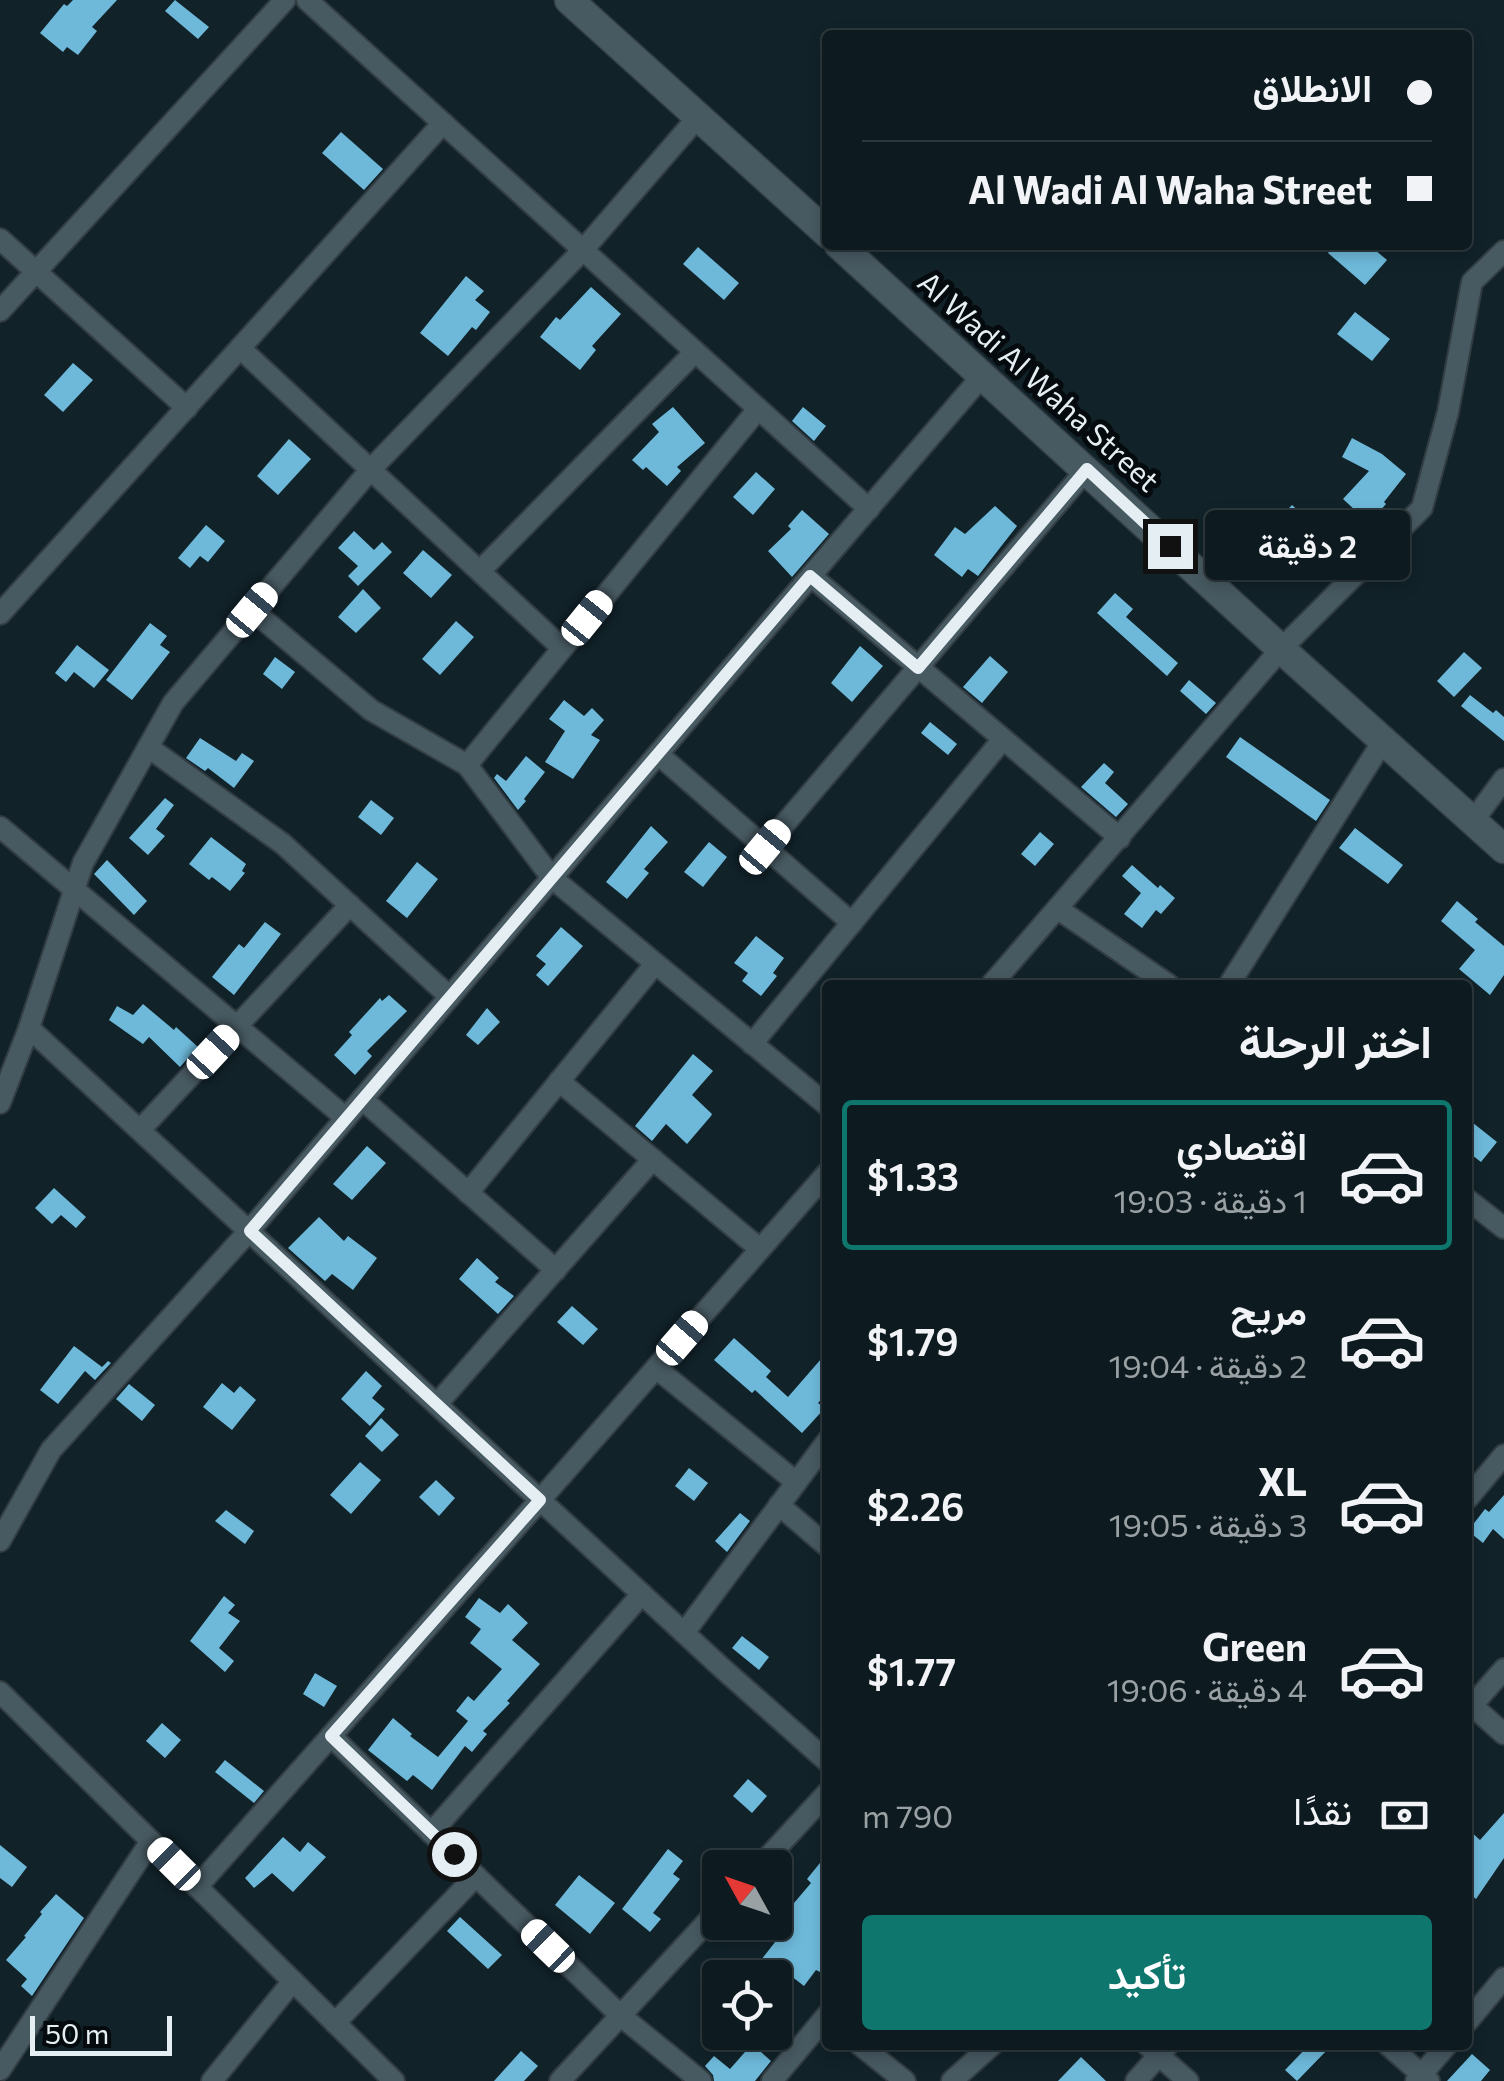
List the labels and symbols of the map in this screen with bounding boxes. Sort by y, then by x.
street label: Al Wadi Al Waha Street [911,262,1168,498]
callout: 2 دقيقة [1205,511,1410,581]
route end [1148,524,1193,569]
car [221,577,283,643]
car [556,585,618,651]
car [734,814,796,880]
car [182,1020,244,1084]
car [651,1306,713,1370]
car [142,1832,206,1896]
route start [432,1832,477,1877]
north arrow [702,1850,792,1940]
car [516,1914,580,1978]
scale bar [30,2011,172,2056]

